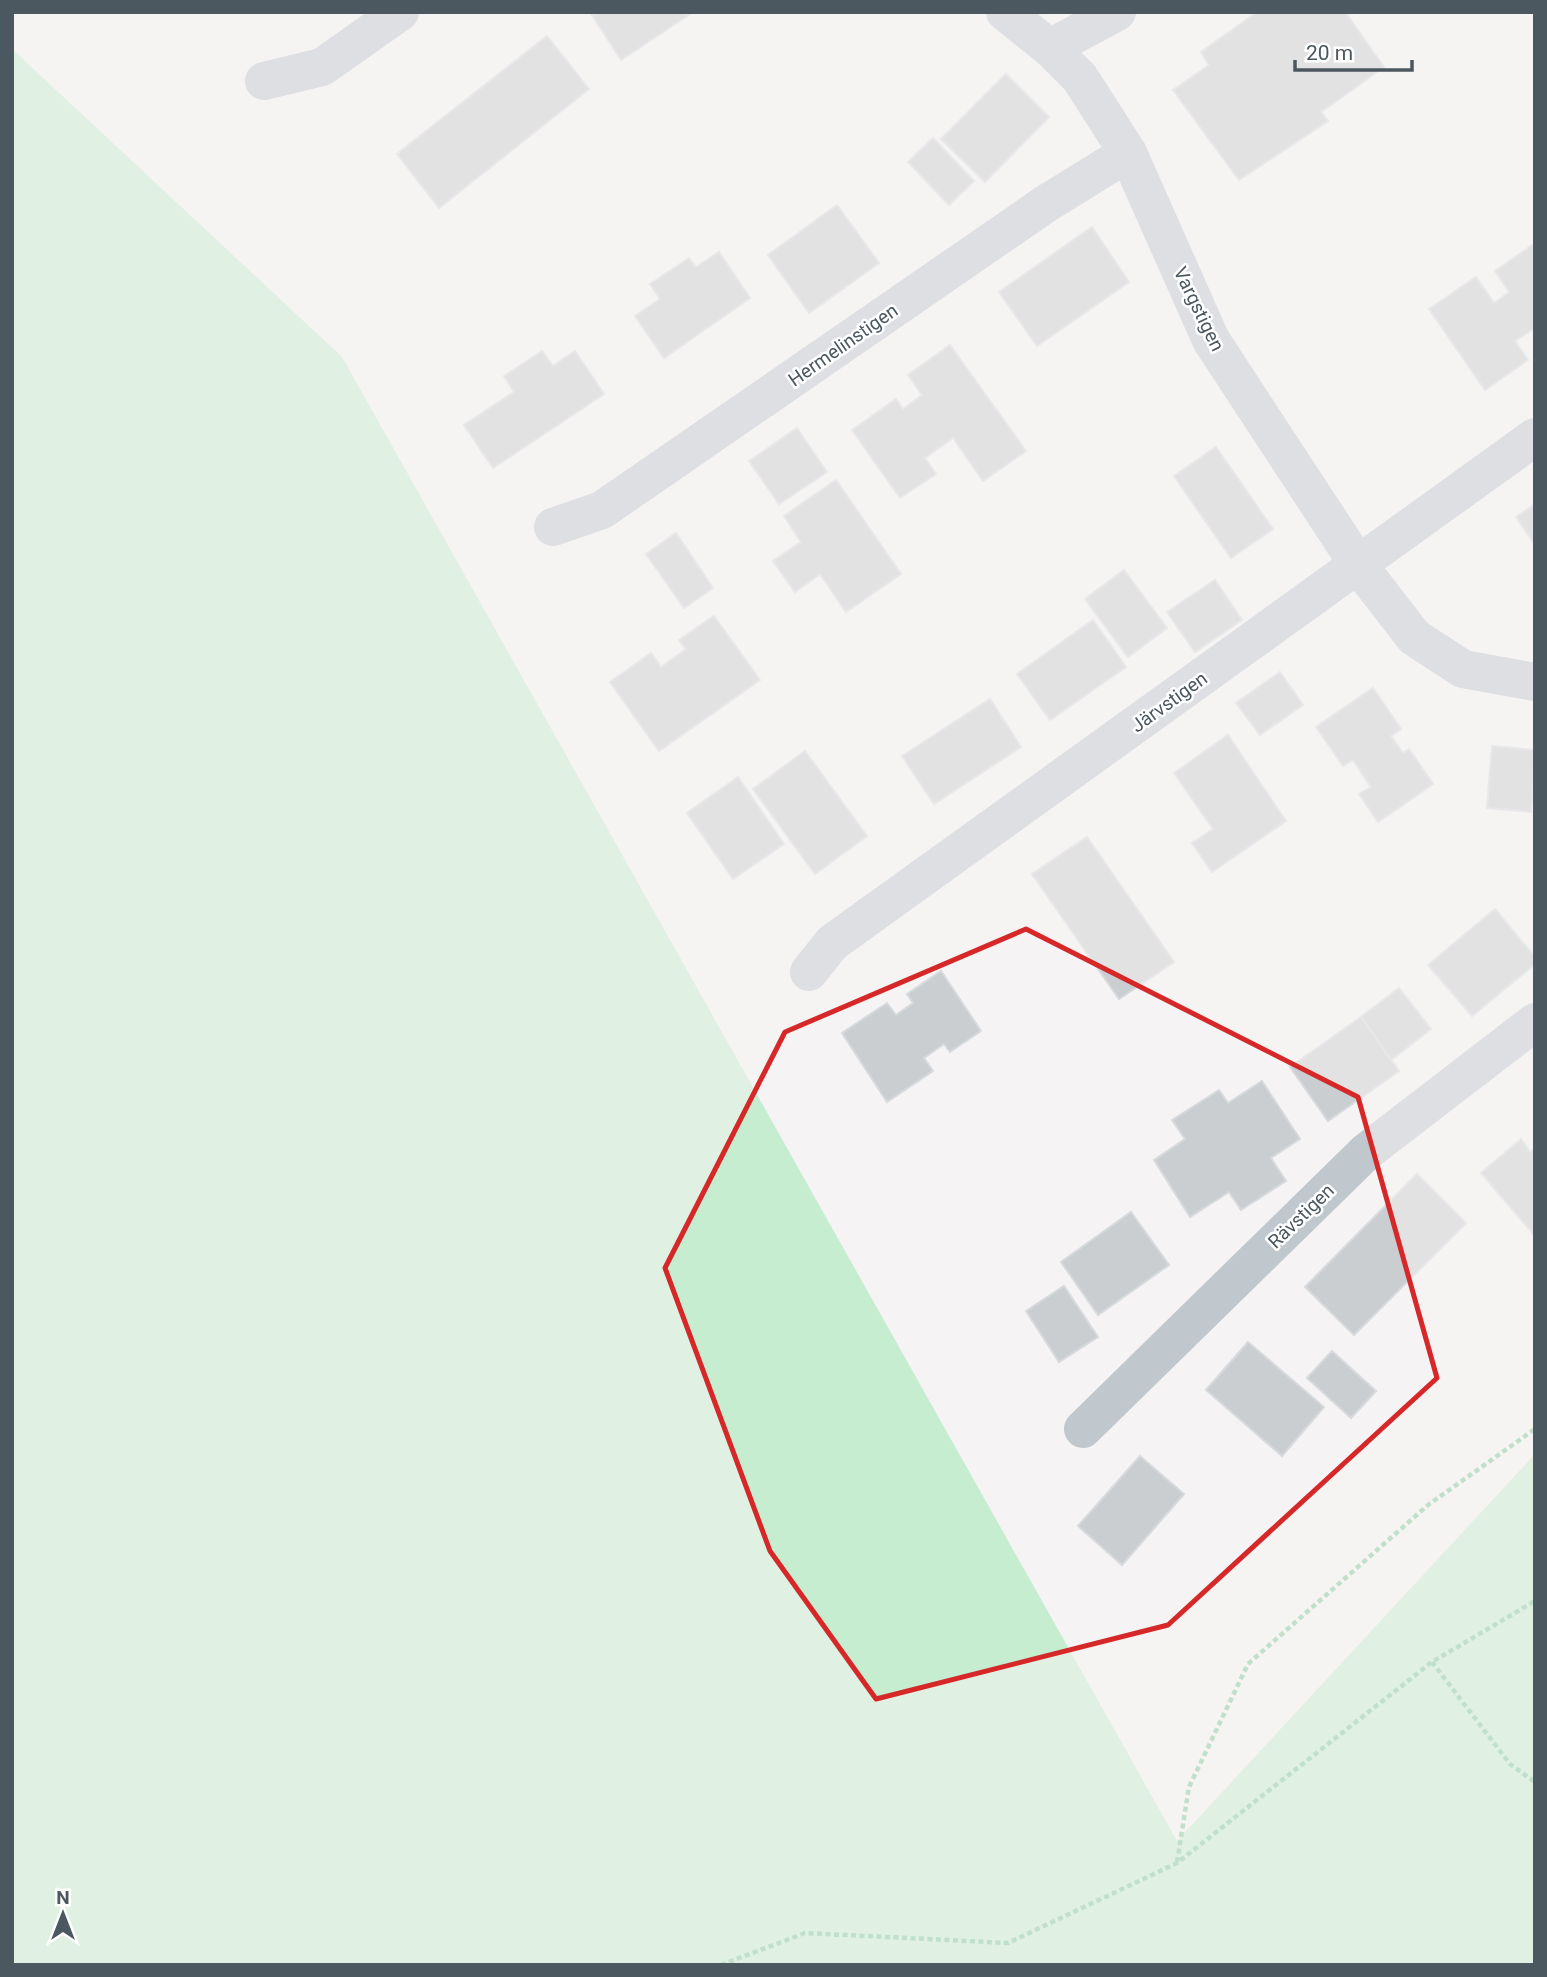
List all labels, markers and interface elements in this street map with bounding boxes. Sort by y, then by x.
scale bar [1295,28,1412,72]
text: 20 m [1306,41,1353,65]
street label: Vargstigen [1169,263,1229,355]
street label: Hermelinstigen [784,299,902,391]
street label: Järvstigen [1126,667,1212,737]
street label: Rävstigen [1263,1179,1339,1253]
north arrow [28,1879,98,1949]
text: N [56,1886,70,1909]

